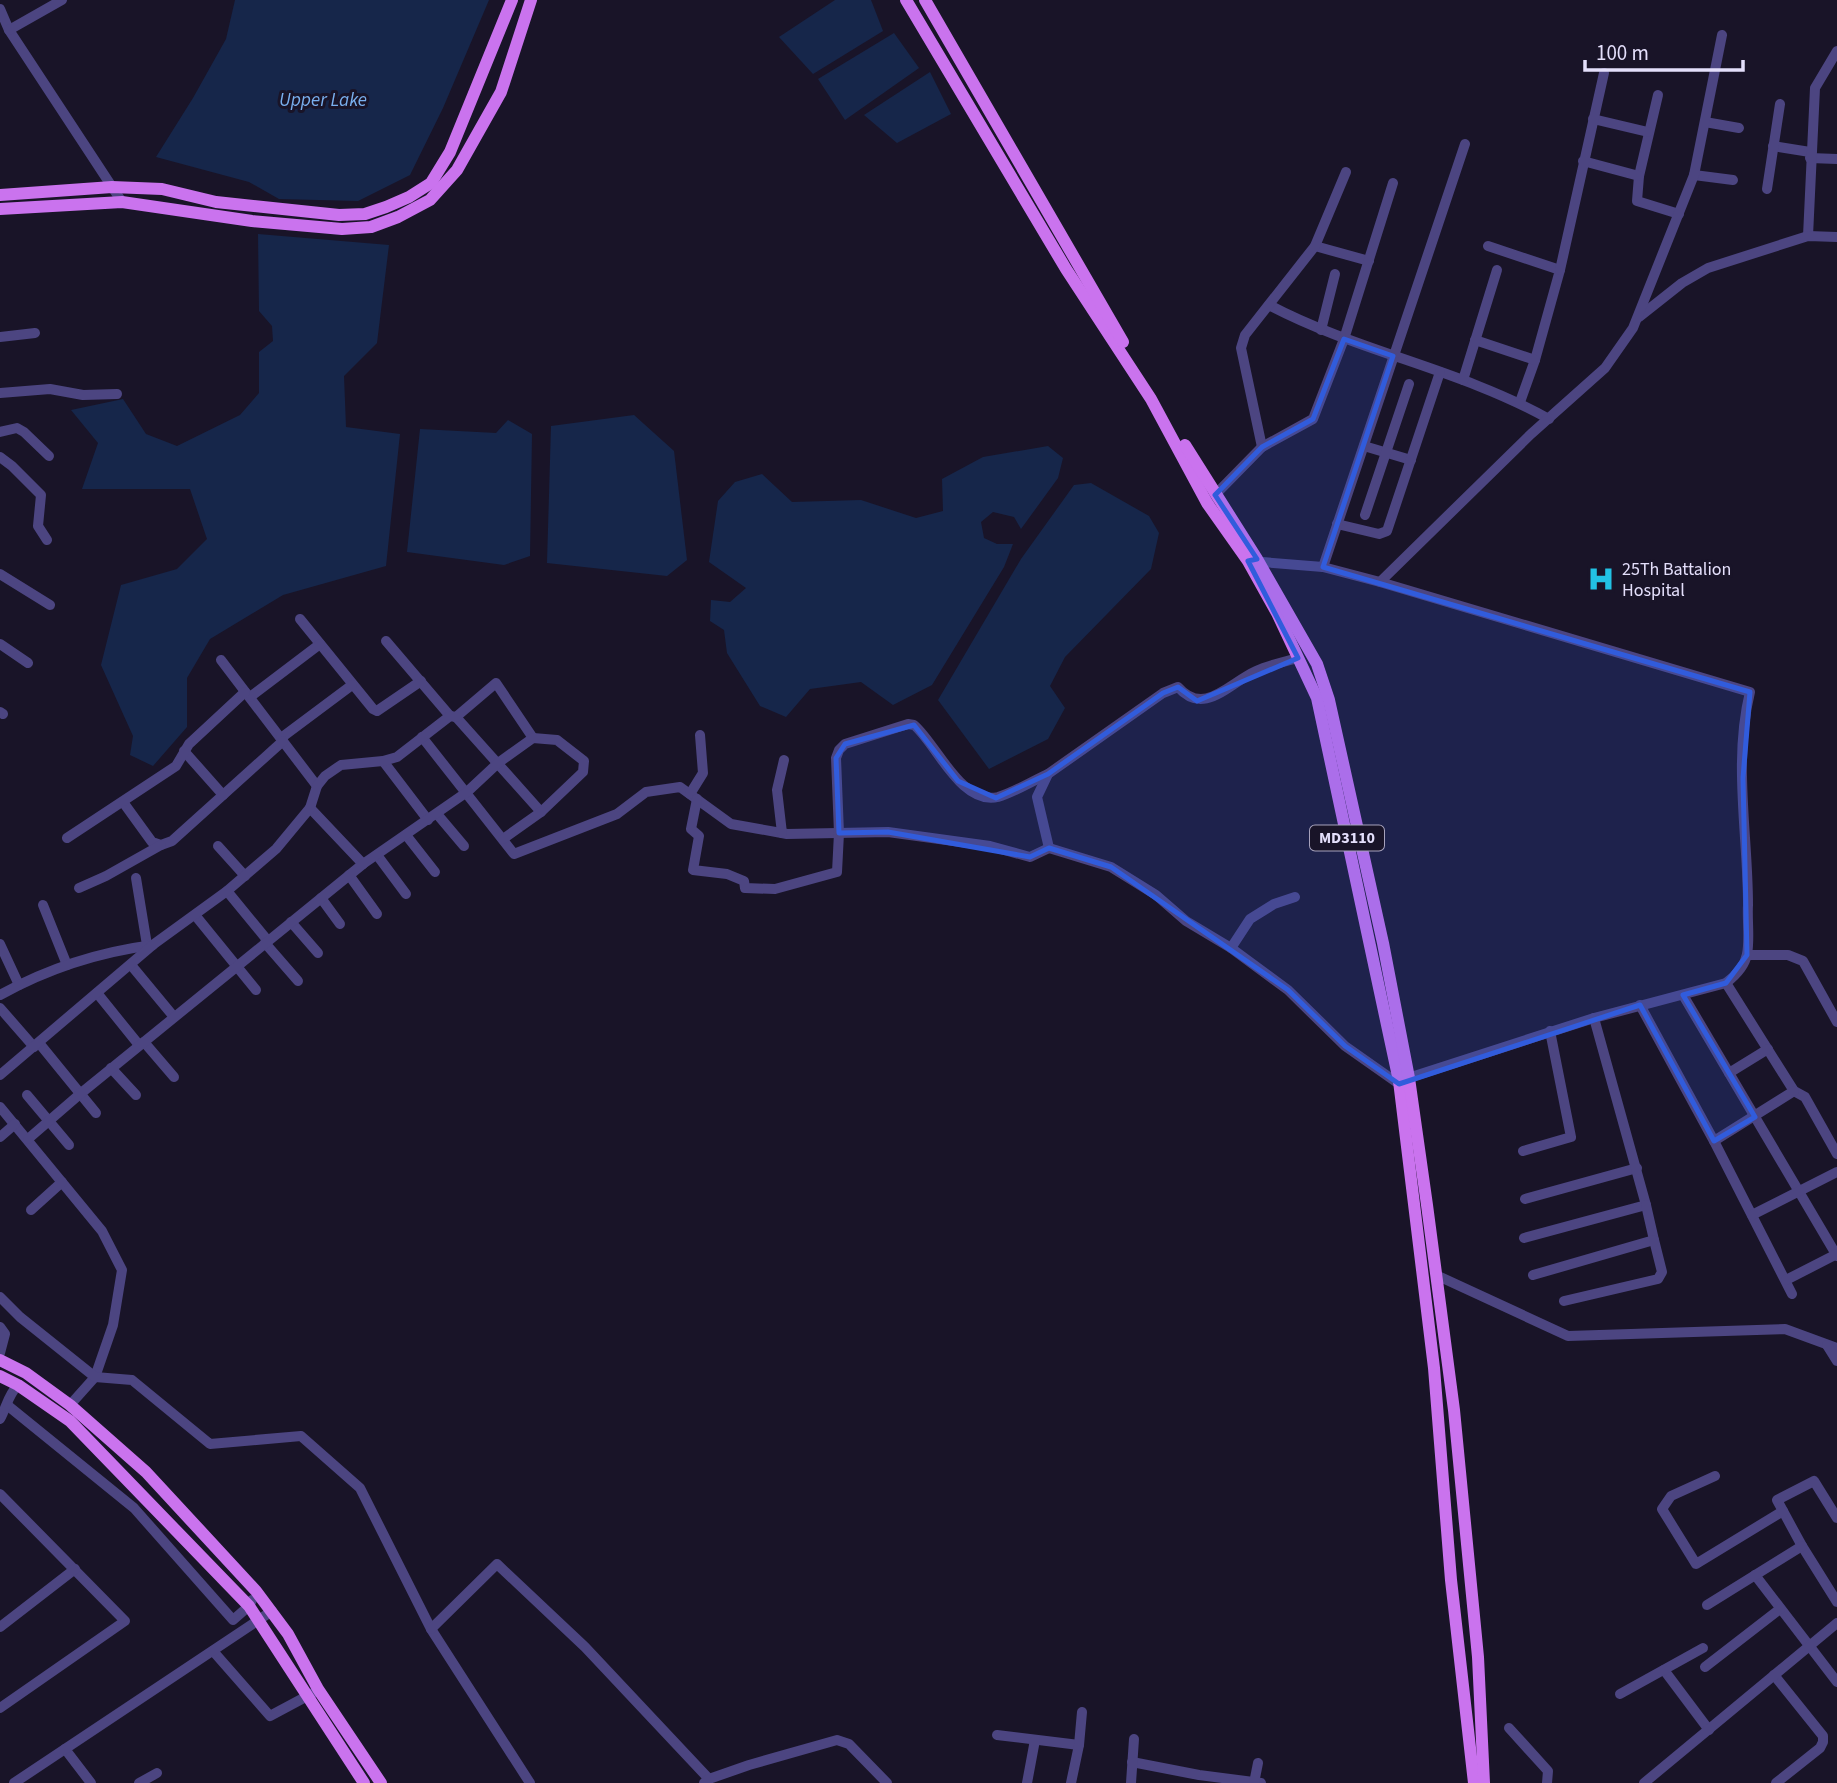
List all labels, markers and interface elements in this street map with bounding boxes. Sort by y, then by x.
scale bar [1585,28,1742,72]
text: 100 m [1596,38,1649,68]
water label: Upper Lake [279,87,367,114]
place label: 25Th Battalion Hospital [1622,557,1731,603]
hospital icon: 25Th Battalion Hospital [1586,564,1616,594]
road number: MD3110 [1310,825,1384,850]

